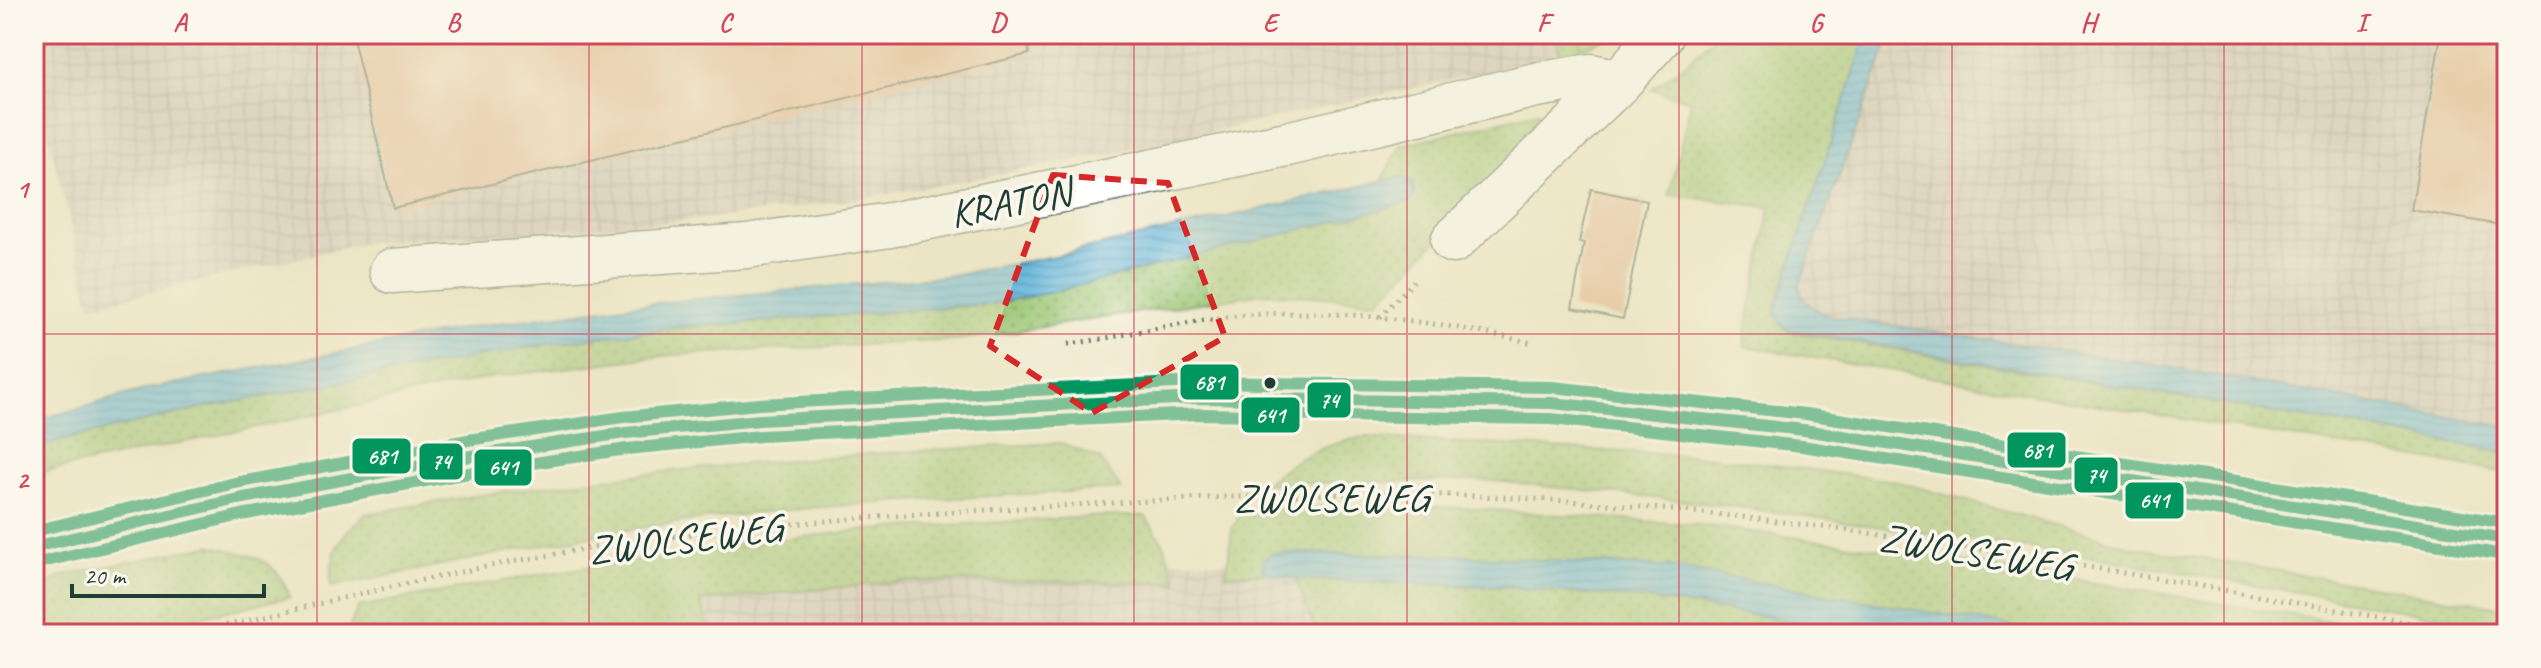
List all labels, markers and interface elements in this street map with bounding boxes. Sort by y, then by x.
text: A [173,6,188,39]
text: B [446,6,462,39]
text: C [719,6,735,39]
text: D [990,6,1008,39]
text: E [1263,6,1281,39]
text: F [1537,6,1555,39]
text: G [1810,6,1826,39]
text: H [2081,6,2101,39]
text: I [2356,6,2373,39]
street label: KRATON [946,166,1080,239]
text: 1 [16,173,31,206]
line badge: 681 [1179,363,1240,401]
text: 681 [1194,369,1226,397]
unlabelled marker [1262,375,1278,391]
line badge: 74 [1306,381,1352,419]
text: 74 [1319,387,1342,415]
line badge: 641 [1240,396,1301,434]
text: 641 [1255,402,1287,430]
line badge: 681 [2006,431,2067,469]
line badge: 681 [351,437,412,475]
text: 681 [2022,437,2054,465]
line badge: 74 [418,442,464,481]
text: 681 [367,443,399,471]
text: 74 [431,448,454,476]
line badge: 641 [473,448,533,487]
text: 641 [488,454,520,482]
line badge: 74 [2073,456,2119,494]
text: 74 [2086,462,2109,490]
text: 2 [16,463,30,496]
street label: ZWOLSEWEG [1234,473,1433,523]
line badge: 641 [2124,481,2185,520]
text: 641 [2139,487,2171,515]
street label: ZWOLSEWEG [586,502,790,576]
street label: ZWOLSEWEG [1876,512,2081,593]
scale bar [72,548,264,598]
text: 20 m [84,561,127,591]

